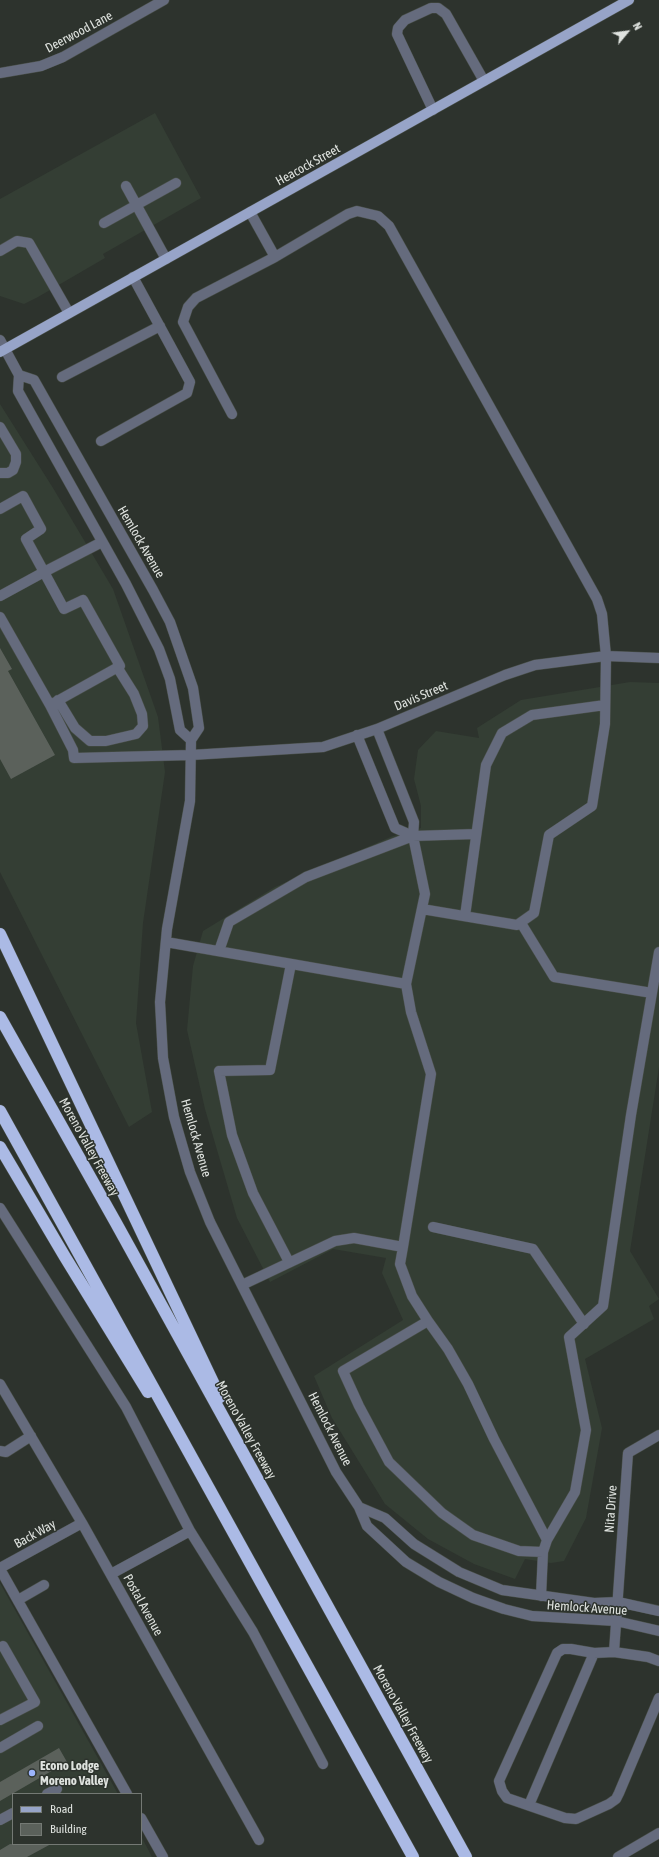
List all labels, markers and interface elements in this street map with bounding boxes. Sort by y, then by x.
street label: Deerwood Lane [43,8,115,56]
north arrow [607,12,647,52]
text: N [631,20,644,32]
street label: Heacock Street [273,141,343,189]
street label: Hemlock Avenue [114,503,168,581]
street label: Davis Street [392,678,450,714]
street label: Moreno Valley Freeway [56,1095,122,1199]
street label: Hemlock Avenue [177,1097,215,1179]
street label: Moreno Valley Freeway [213,1378,279,1482]
street label: Hemlock Avenue [305,1390,355,1468]
street label: Nita Drive [602,1485,620,1533]
street label: Back Way [12,1516,58,1552]
street label: Postal Avenue [120,1572,166,1638]
street label: Hemlock Avenue [546,1597,628,1619]
street label: Moreno Valley Freeway [370,1662,436,1766]
place label: Econo Lodge Moreno Valley [40,1758,109,1789]
marker: Econo Lodge Moreno Valley [27,1768,37,1778]
legend [12,1793,142,1845]
text: Road [50,1802,73,1816]
text: Building [50,1822,87,1836]

